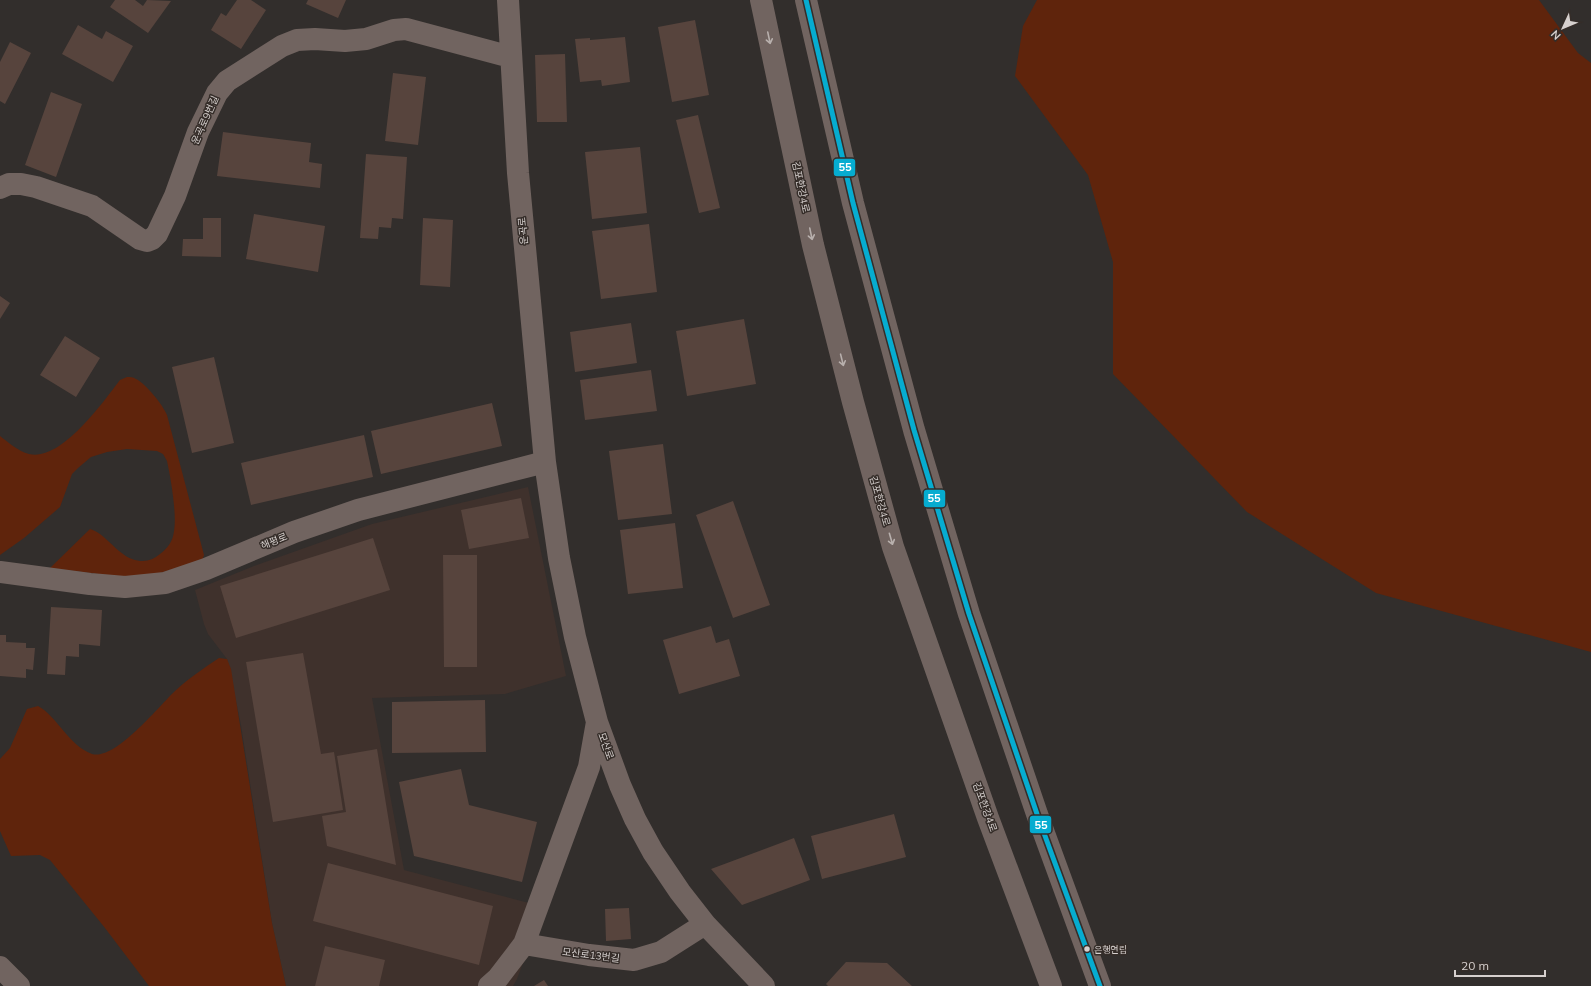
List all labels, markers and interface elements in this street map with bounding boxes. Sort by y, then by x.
north arrow [1543,8,1583,48]
text: N [1548,27,1564,43]
one-way arrow [766,31,774,44]
street label: 운곡로9번길 [188,94,222,146]
line badge: 55 [833,158,856,177]
street label: 김포한강4로 [789,160,813,214]
text: 55 [838,160,852,174]
street label: 운곡로 [515,217,531,245]
one-way arrow [807,227,815,240]
one-way arrow [839,353,846,366]
street label: 김포한강4로 [867,474,893,528]
line badge: 55 [923,489,946,508]
text: 55 [927,491,941,505]
street label: 해평로 [259,530,289,552]
one-way arrow [888,533,895,546]
street label: 모산로 [595,731,617,761]
street label: 김포한강4로 [970,780,1000,834]
line badge: 55 [1029,815,1052,834]
text: 55 [1034,818,1048,832]
marker: 은행연립 [1082,944,1092,954]
place label: 은행연립 [1094,944,1127,955]
street label: 모산로13번길 [561,945,621,965]
scale bar [1455,952,1545,978]
text: 20 m [1461,958,1489,973]

